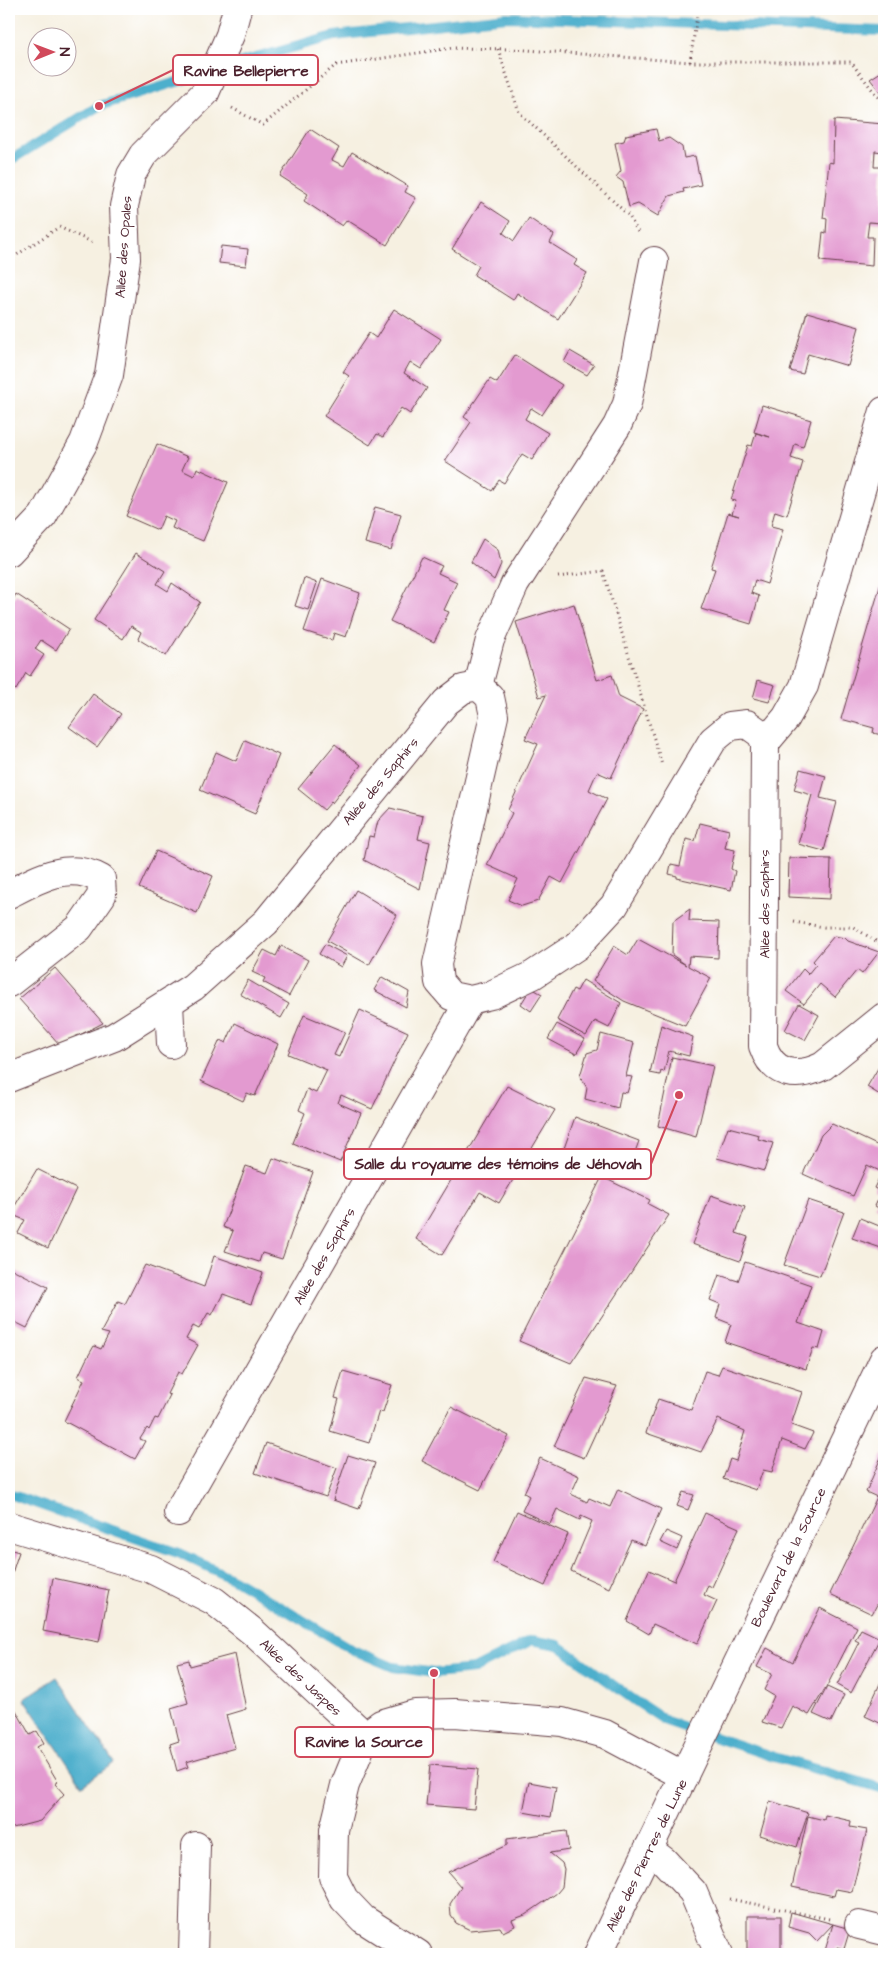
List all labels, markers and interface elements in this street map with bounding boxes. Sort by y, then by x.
north arrow [28,28,78,78]
text: N [54,47,74,57]
callout: Ravine Bellepierre [173,55,318,85]
text: Ravine Bellepierre [183,61,309,82]
street label: Allée des Opales [110,195,138,299]
street label: Allée des Saphirs [338,733,424,830]
street label: Allée des Saphirs [755,849,775,959]
callout: Salle du royaume des témoins de Jéhovah [344,1149,651,1179]
text: Salle du royaume des témoins de Jéhovah [354,1154,642,1176]
street label: Allée des Saphirs [289,1204,361,1309]
street label: Boulevard de la Source [746,1484,832,1631]
street label: Allée des Jaspes [255,1634,346,1721]
callout: Ravine la Source [295,1727,433,1757]
text: Ravine la Source [305,1732,423,1753]
street label: Allée des Pierres de Lune [601,1775,693,1935]

